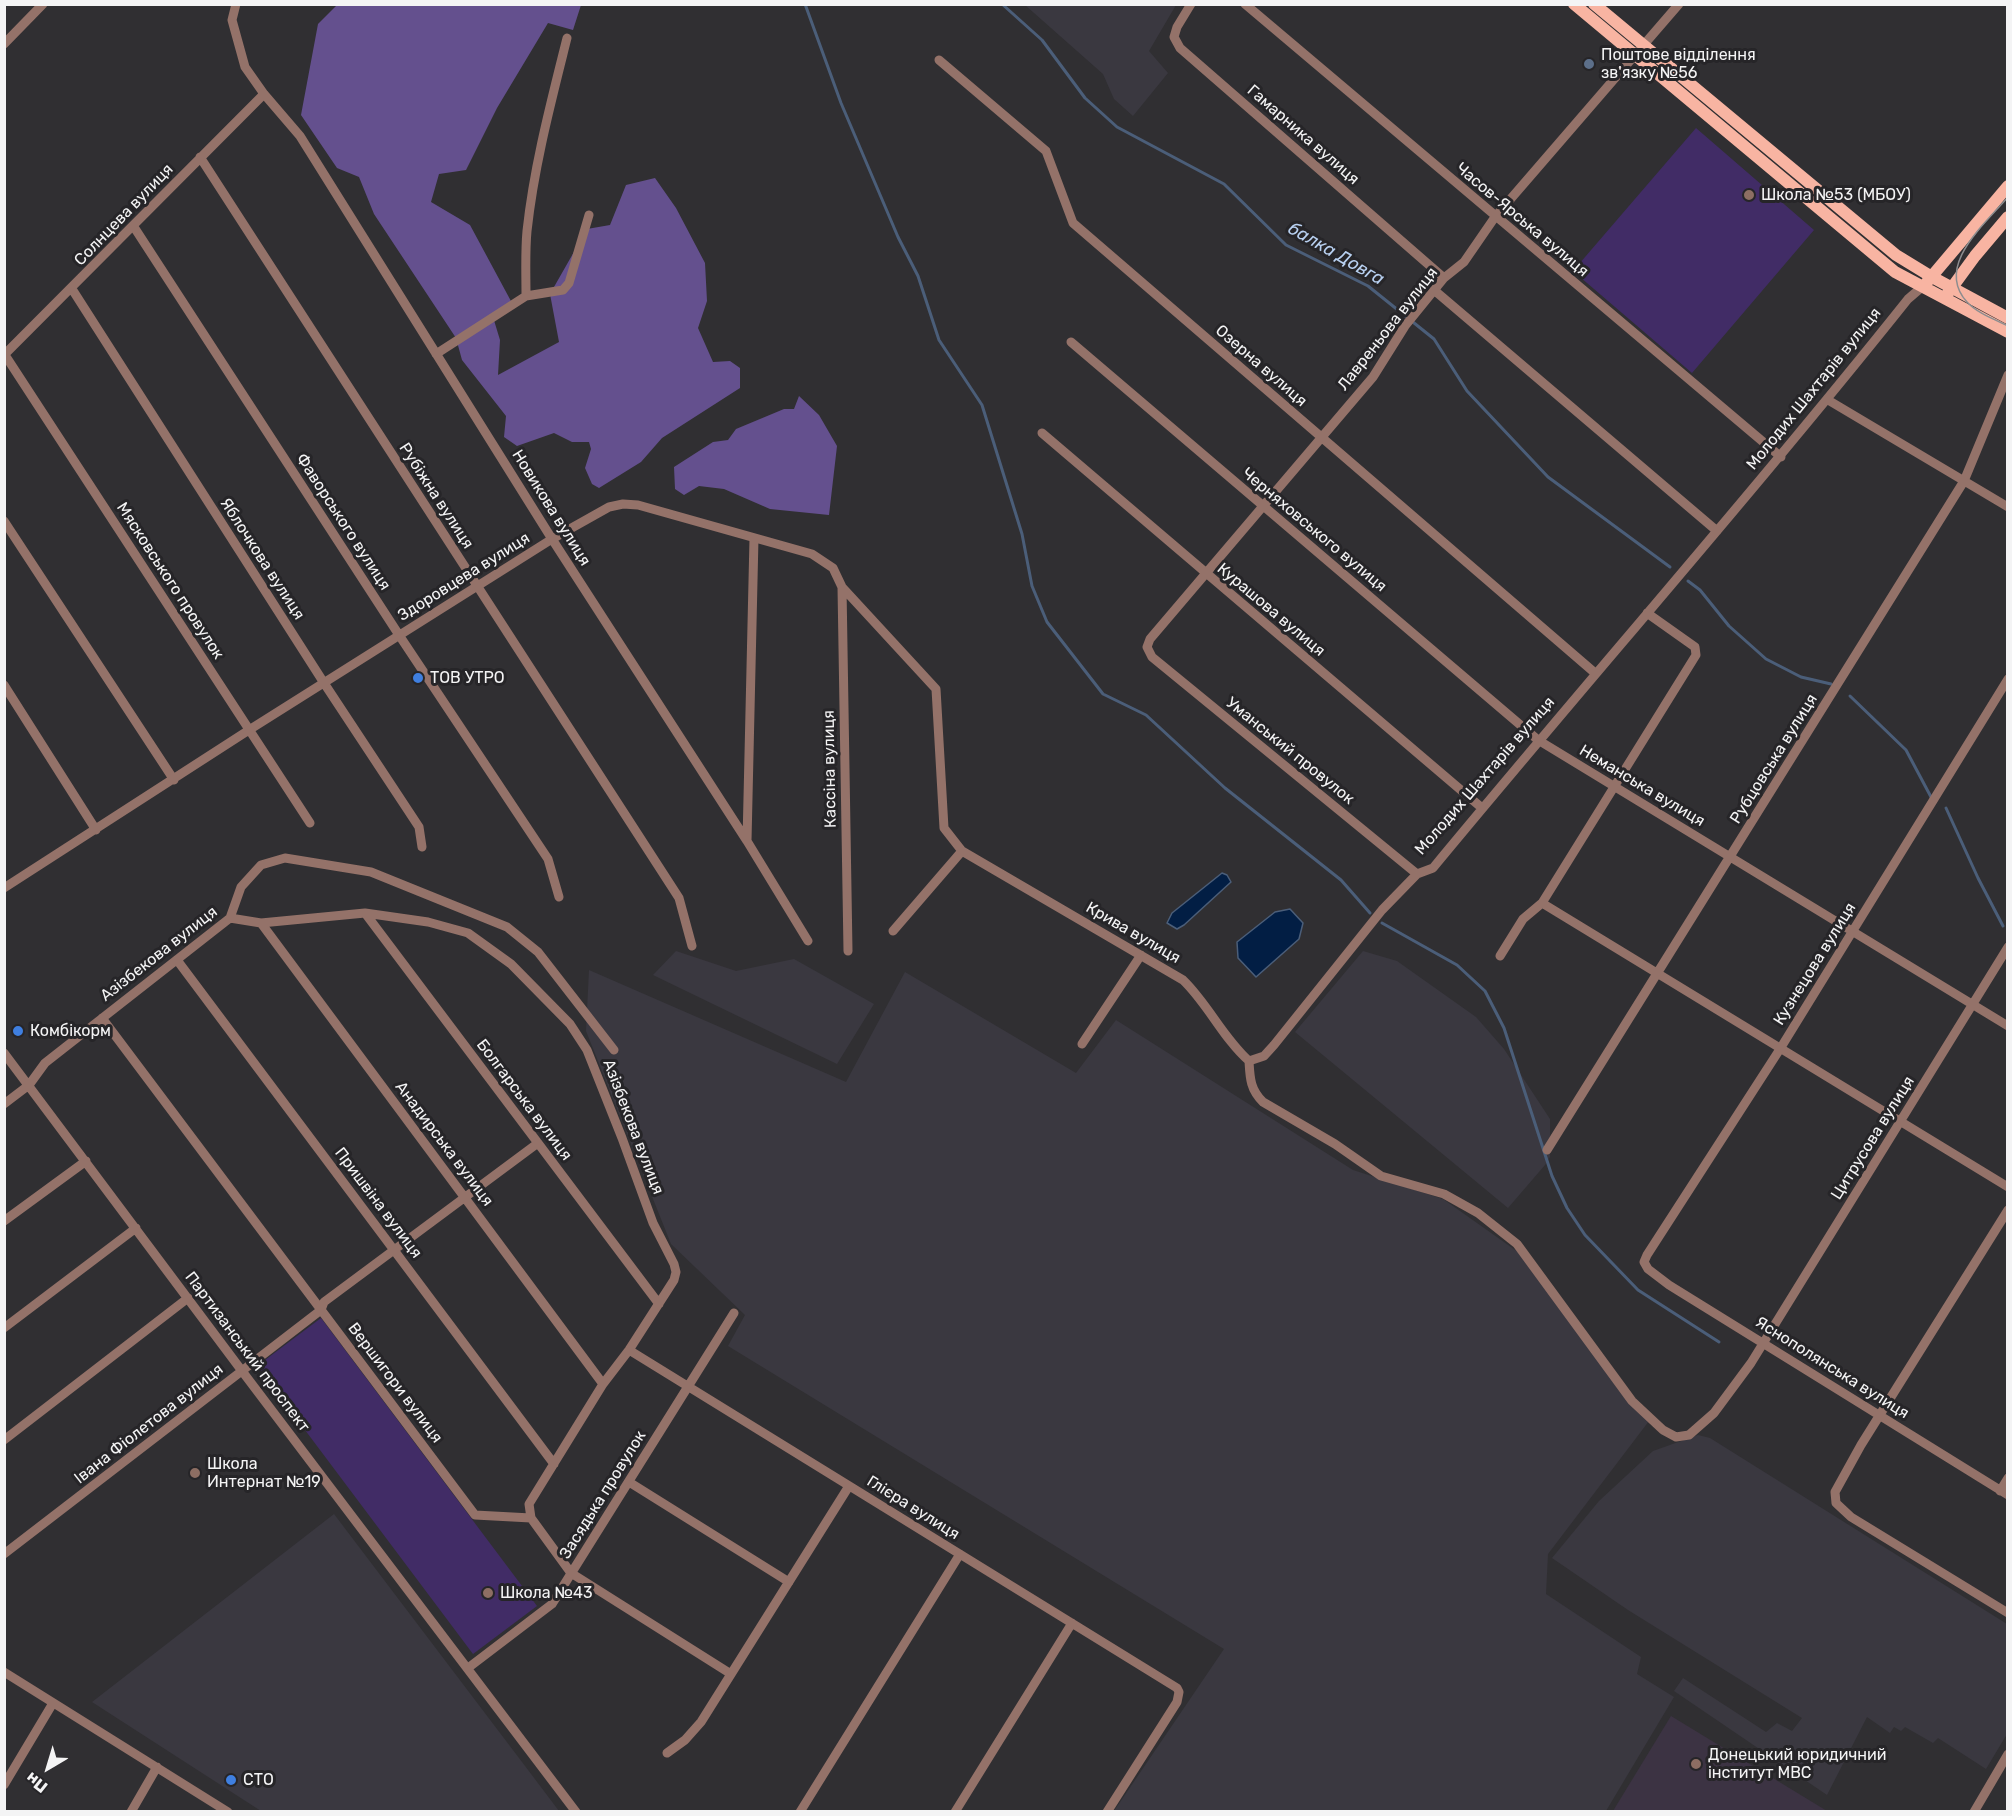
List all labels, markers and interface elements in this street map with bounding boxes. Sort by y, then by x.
place label: Поштове відділення зв'язку №56 [1601,45,1756,83]
marker: Поштове відділення зв'язку №56 [1582,57,1596,71]
street label: Гамарника вулиця [1243,81,1363,189]
street label: Часов-Ярська вулиця [1452,159,1592,281]
street label: Солнцева вулиця [70,160,178,270]
place label: Школа №53 (МБОУ) [1761,185,1911,205]
marker: Школа №53 (МБОУ) [1742,188,1756,202]
water label: балка Довга [1284,218,1388,290]
street label: Лавреньова вулиця [1334,264,1442,394]
street label: Молодих Шахтарів вулиця [1743,304,1885,474]
street label: Озерна вулиця [1211,321,1311,411]
street label: Рубіжна вулиця [395,439,477,553]
street label: Новикова вулиця [508,446,594,570]
street label: Фаворського вулиця [292,450,394,594]
street label: Черняховського вулиця [1238,464,1390,596]
street label: Яблочкова вулиця [216,495,308,623]
street label: Мясковського провулок [112,499,228,663]
street label: Здоровцева вулиця [395,529,533,625]
street label: Курашова вулиця [1213,559,1329,661]
place label: ТОВ УТРО [430,668,504,688]
marker: ТОВ УТРО [411,671,425,685]
street label: Рубцовська вулиця [1726,691,1822,827]
street label: Уманський провулок [1222,693,1358,809]
street label: Молодих Шахтарів вулиця [1411,693,1559,859]
street label: Кассіна вулиця [819,710,841,828]
street label: Неманська вулиця [1576,741,1708,831]
street label: Крива вулиця [1082,898,1184,968]
street label: Кузнецова вулиця [1770,899,1860,1029]
street label: Азізбекова вулиця [97,902,221,1006]
place label: Комбікорм [30,1021,111,1041]
marker: Комбікорм [11,1024,25,1038]
street label: Болгарська вулиця [472,1036,576,1164]
street label: Азізбекова вулиця [598,1057,668,1197]
street label: Цитрусова вулиця [1827,1073,1919,1203]
street label: Анадирська вулиця [391,1078,497,1210]
street label: Пришвіна вулиця [330,1144,426,1262]
street label: Партизанський проспект [180,1268,314,1436]
street label: Яснополянська вулиця [1752,1313,1912,1423]
street label: Вершигори вулиця [344,1319,446,1447]
street label: Івана Фіолетова вулиця [71,1360,227,1488]
street label: Засядька провулок [556,1427,650,1563]
place label: Школа Интернат №19 [207,1454,321,1492]
marker: Школа Интернат №19 [188,1466,202,1480]
street label: Глієра вулиця [863,1472,963,1544]
place label: Школа №43 [500,1583,593,1603]
marker: Школа №43 [481,1586,495,1600]
north arrow [18,1738,78,1798]
place label: Донецький юридичний інститут МВС [1708,1745,1886,1783]
marker: Донецький юридичний інститут МВС [1689,1757,1703,1771]
text: Пн [22,1768,51,1797]
place label: СТО [243,1770,274,1790]
marker: СТО [224,1773,238,1787]

